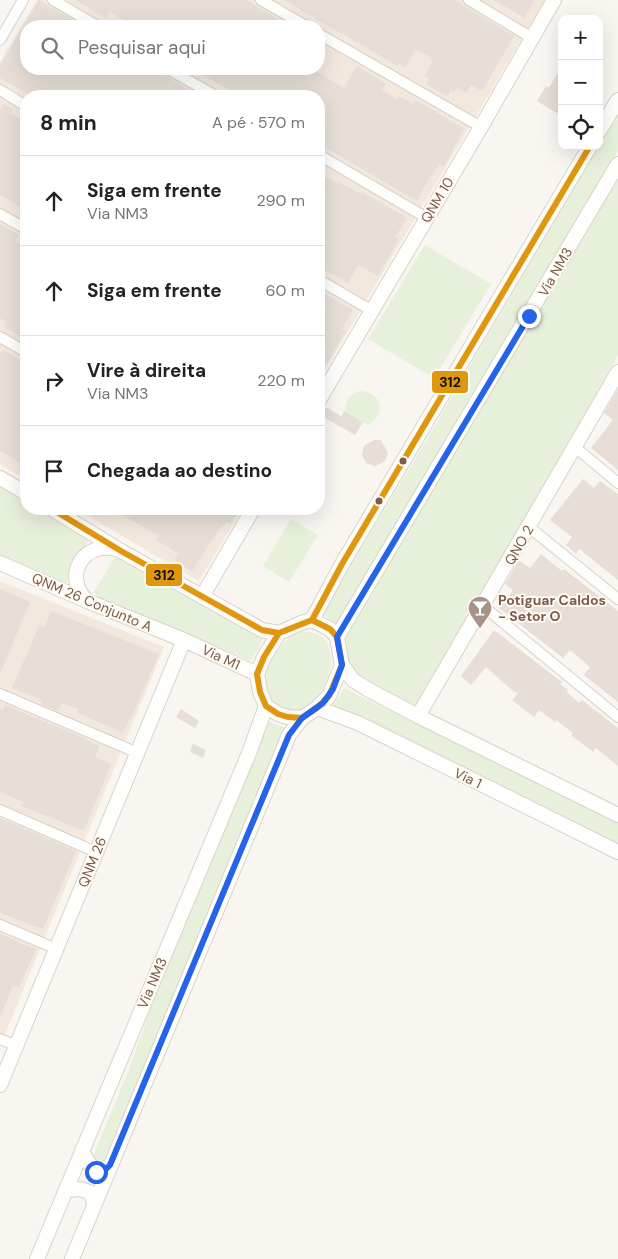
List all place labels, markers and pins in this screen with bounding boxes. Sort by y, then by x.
unlabelled marker [398,456,408,466]
unlabelled marker [374,496,384,506]
place label: Potiguar Caldos - Setor O [498,591,606,625]
bar icon: Potiguar Caldos - Setor O [467,595,493,629]

